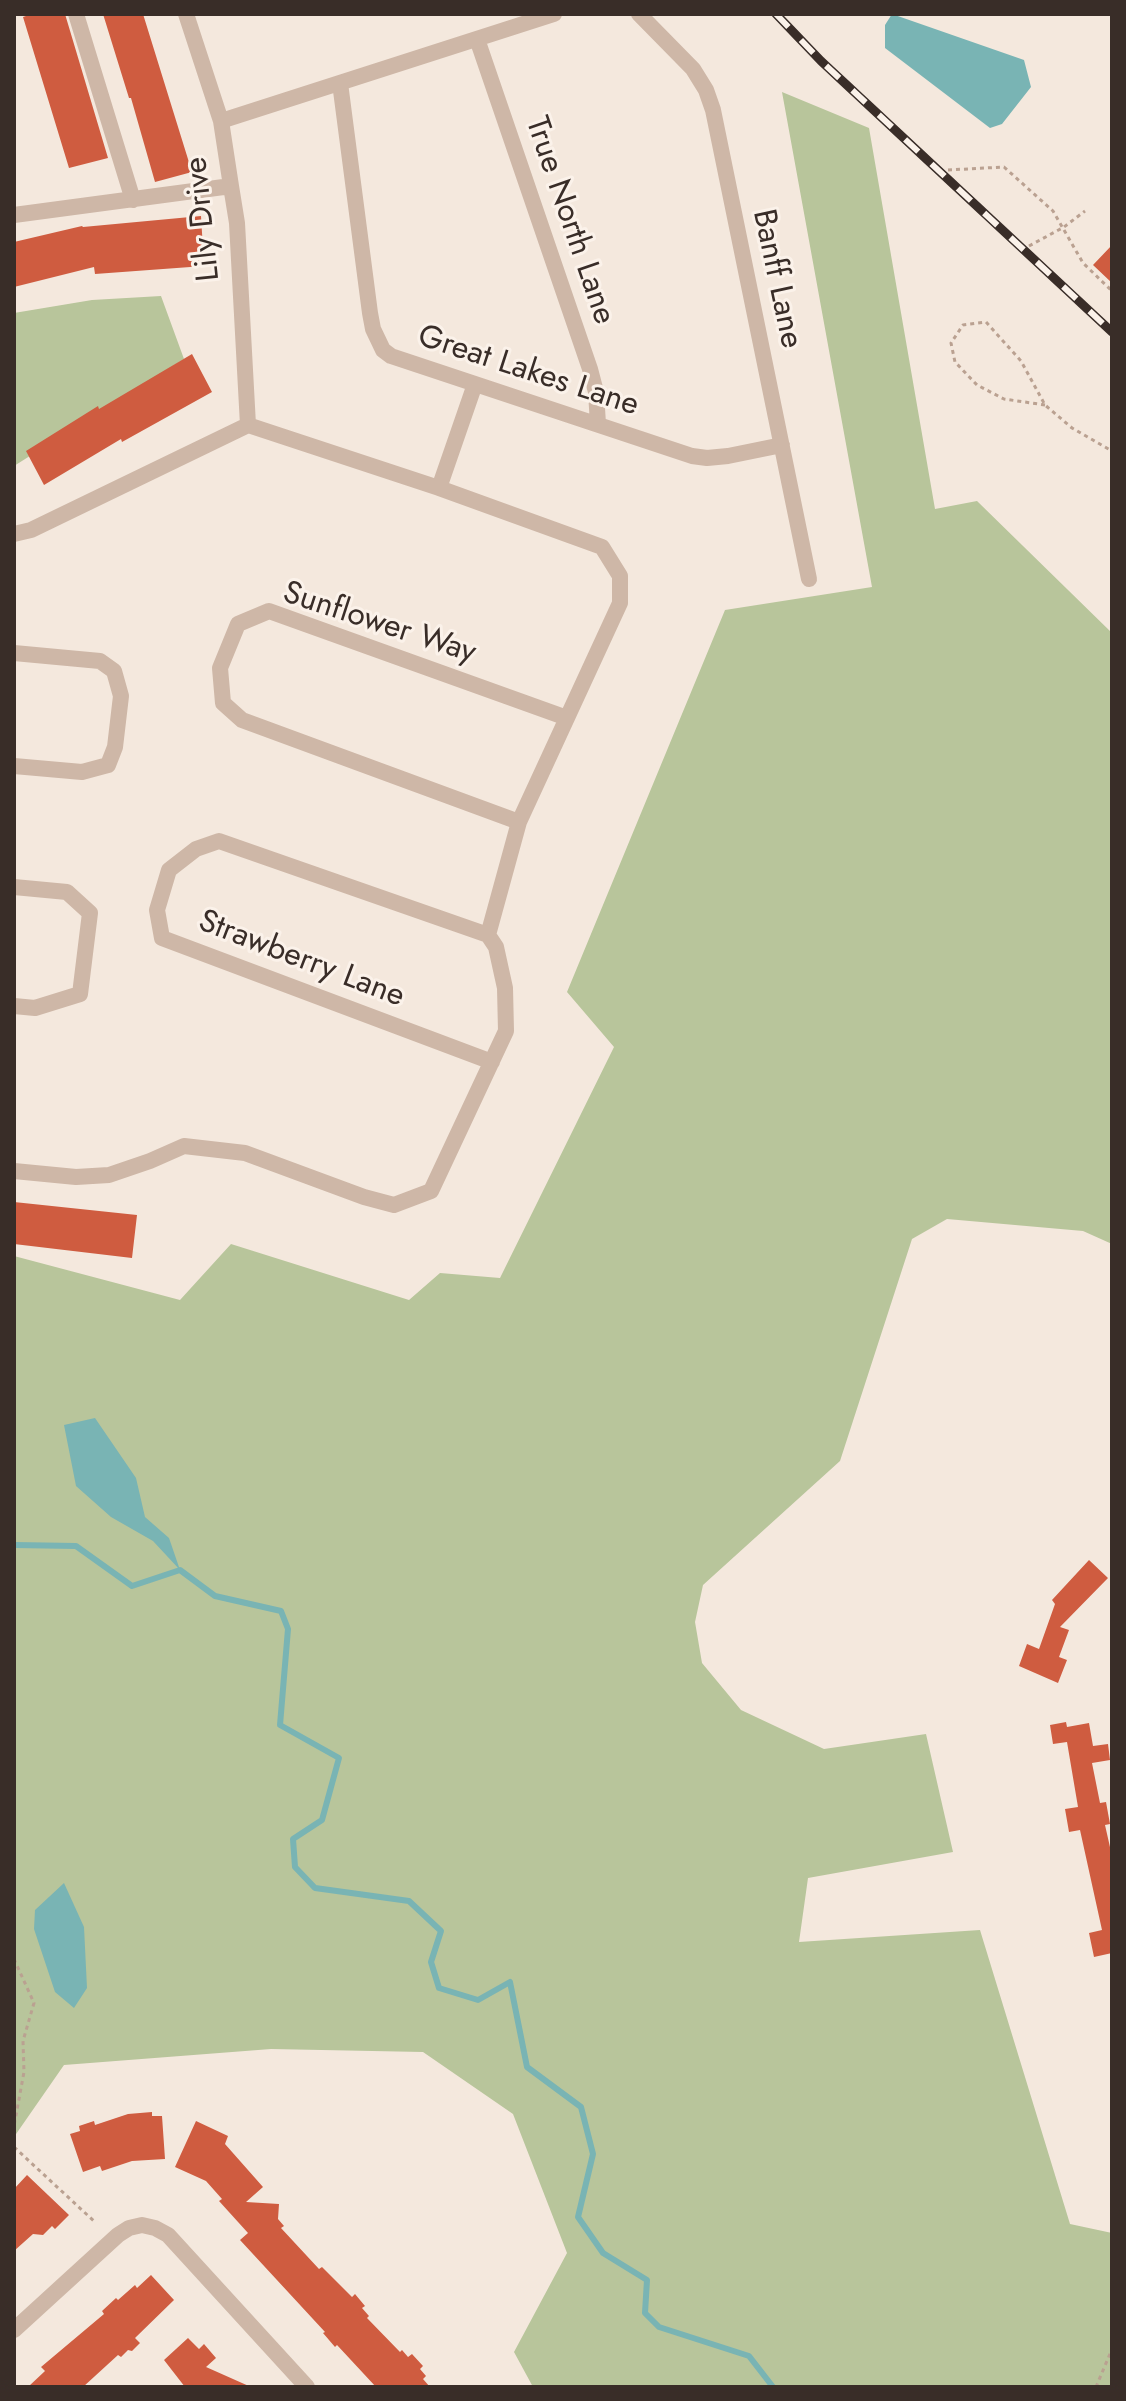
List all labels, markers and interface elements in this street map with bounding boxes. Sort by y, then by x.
street label: True North Lane [516,112,622,330]
street label: Lily Drive [178,155,230,283]
street label: Banff Lane [743,206,809,352]
street label: Great Lakes Lane [413,318,643,426]
street label: Sunflower Way [278,575,480,673]
street label: Strawberry Lane [193,903,409,1017]

